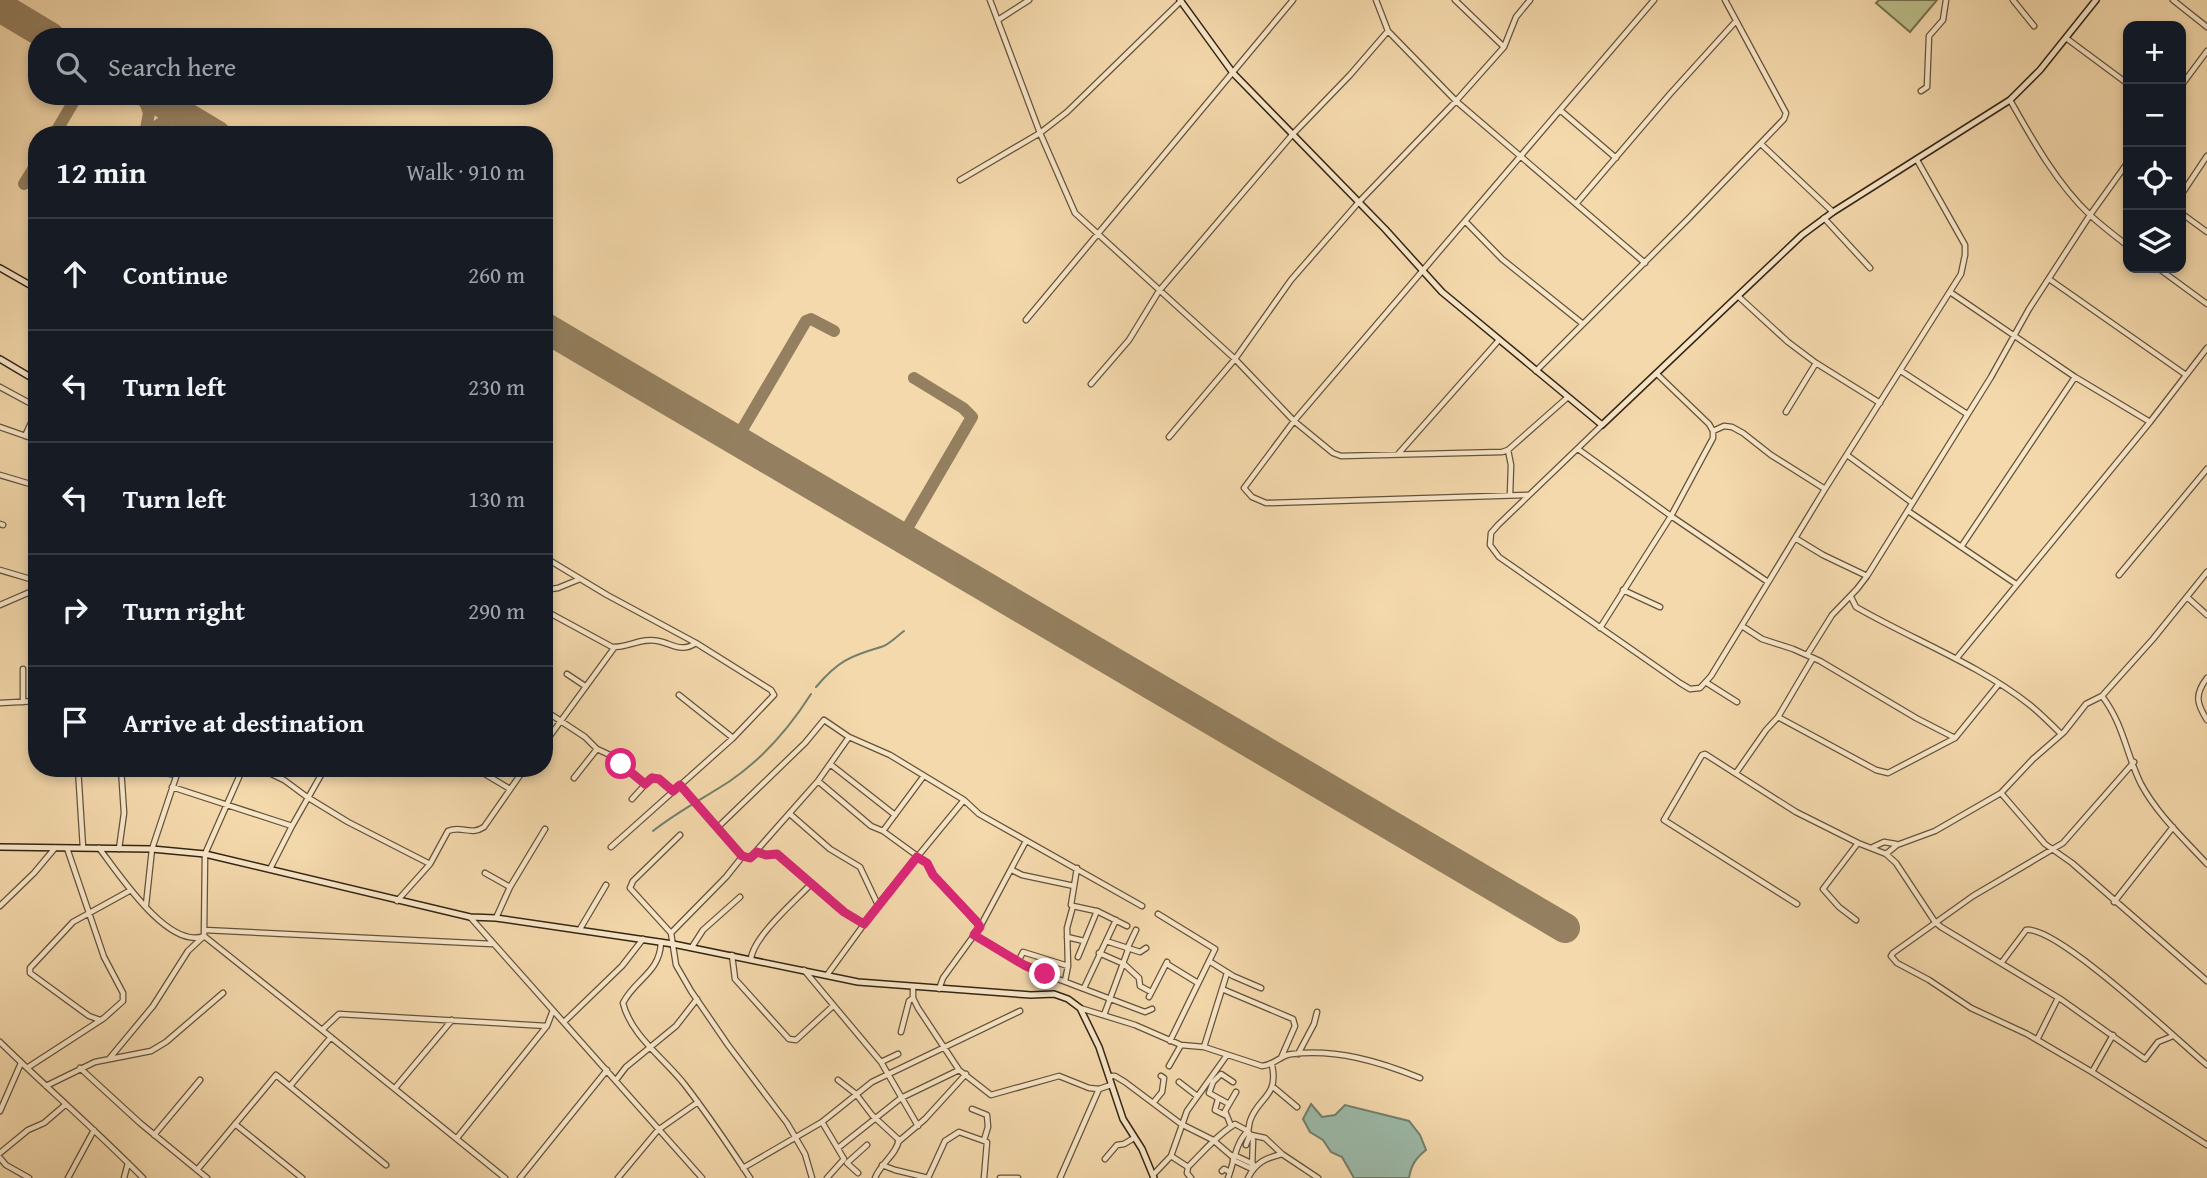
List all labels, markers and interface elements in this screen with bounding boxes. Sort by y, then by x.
map controls [2123,21,2186,273]
button: + [2123,21,2186,84]
search box [28,28,553,105]
text: Search here [108,47,236,86]
icon: search [52,48,90,86]
button: − [2123,84,2186,147]
button: locate [2123,147,2186,210]
text: 12 min [56,150,146,194]
text: Walk · 910 m [406,155,525,188]
button: layers [2123,210,2186,273]
icon: ahead [56,255,94,293]
text: Continue [123,255,228,294]
text: 260 m [468,258,525,291]
icon: left [56,367,94,405]
text: Turn left [123,367,226,406]
text: 230 m [468,370,525,403]
icon: left [56,479,94,517]
text: Turn left [123,479,226,518]
text: 130 m [468,482,525,515]
icon: right [56,591,94,629]
text: Turn right [123,591,245,630]
text: 290 m [468,594,525,627]
icon: arrive [56,703,94,741]
text: Arrive at destination [123,703,364,742]
route start [605,748,636,779]
route end [1029,958,1060,989]

